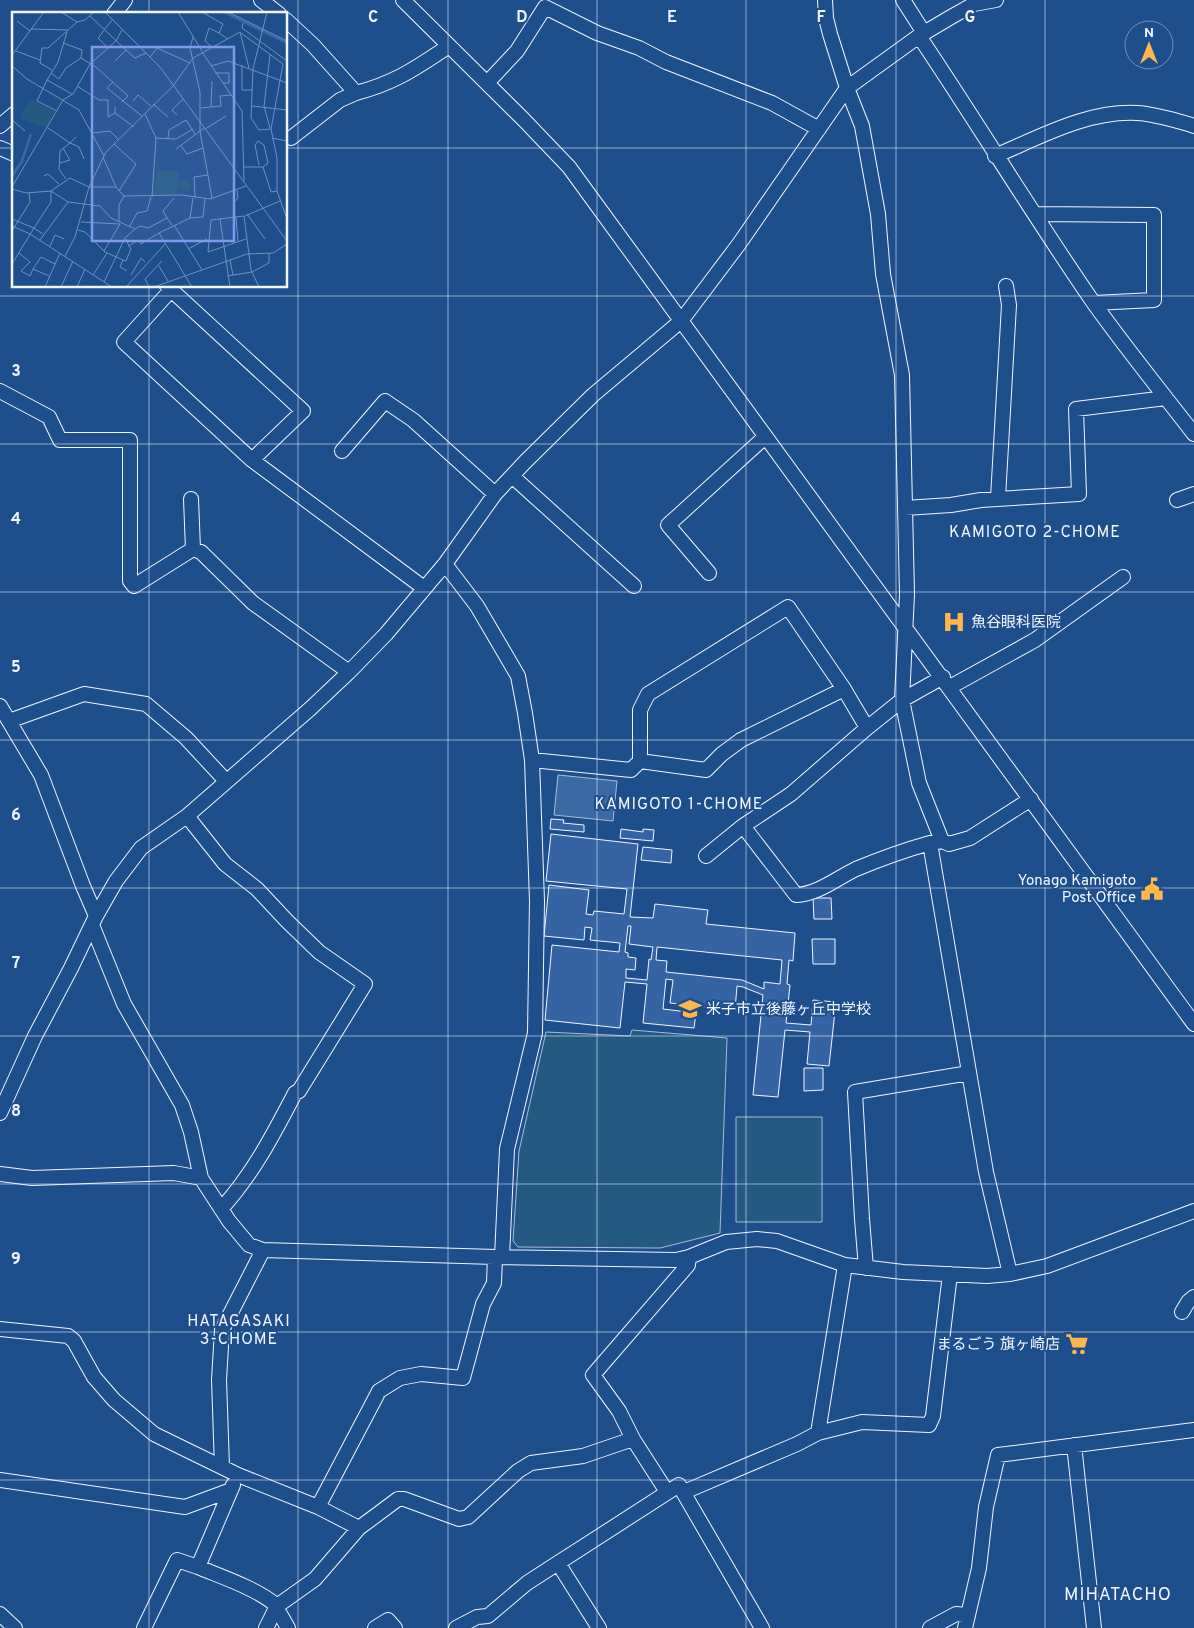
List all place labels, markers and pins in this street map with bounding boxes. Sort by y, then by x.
hospital icon: 魚谷眼科医院 [941,609,967,635]
place label: 魚谷眼科医院 [971,613,1061,633]
place label: Yonago Kamigoto Post Office [1018,872,1136,908]
public building icon: Yonago Kamigoto Post Office [1139,876,1165,902]
school or university icon: 米子市立後藤ヶ丘中学校 [677,996,703,1022]
place label: 米子市立後藤ヶ丘中学校 [706,1001,871,1020]
supermarket icon: まるごう 旗ヶ崎店 [1064,1331,1090,1357]
place label: まるごう 旗ヶ崎店 [936,1335,1060,1355]

